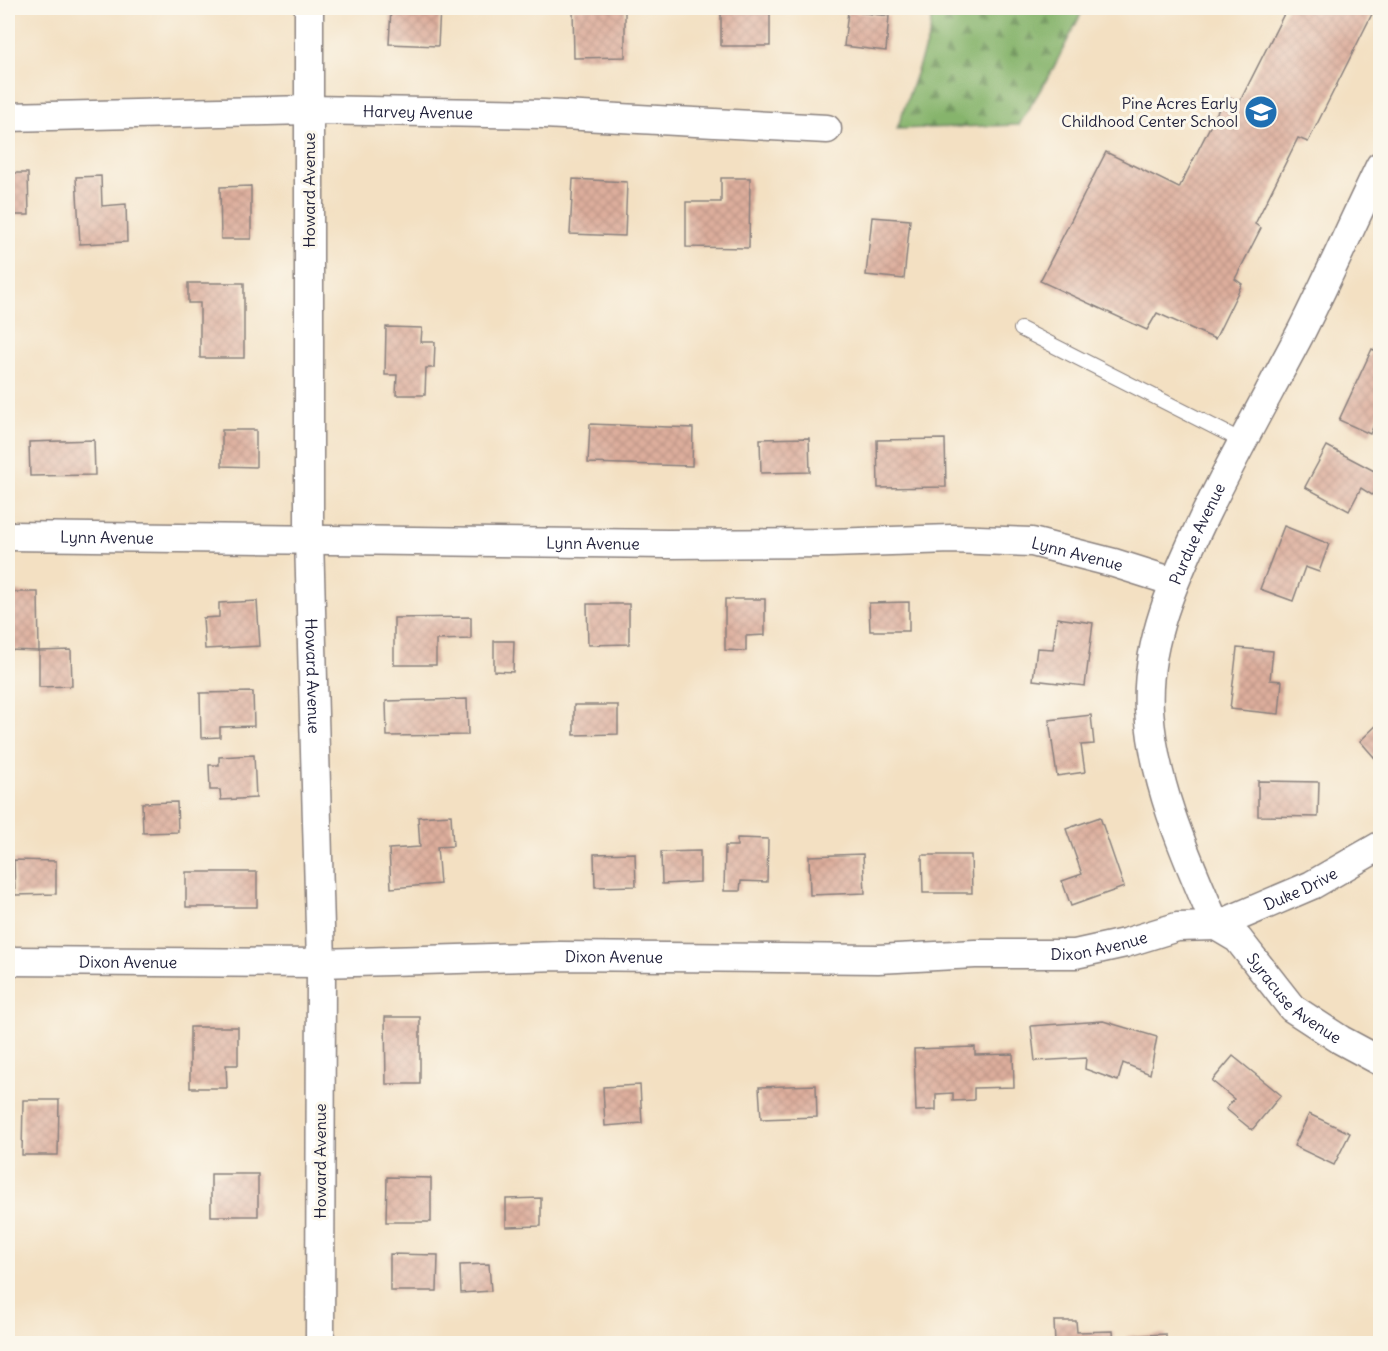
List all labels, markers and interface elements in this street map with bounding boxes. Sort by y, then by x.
place label: Pine Acres Early Childhood Center School [1061,93,1238,131]
school or university icon: Pine Acres Early Childhood Center School [1243,94,1279,130]
street label: Harvey Avenue [363,101,473,123]
street label: Howard Avenue [299,132,319,248]
street label: Purdue Avenue [1165,479,1229,588]
street label: Lynn Avenue [60,527,154,548]
street label: Lynn Avenue [1030,532,1126,575]
street label: Lynn Avenue [546,533,640,554]
street label: Howard Avenue [301,618,325,734]
street label: Duke Drive [1260,863,1341,915]
street label: Dixon Avenue [1051,927,1150,964]
street label: Dixon Avenue [565,946,663,967]
street label: Syracuse Avenue [1243,949,1345,1048]
street label: Dixon Avenue [79,951,177,972]
street label: Howard Avenue [310,1103,330,1219]

